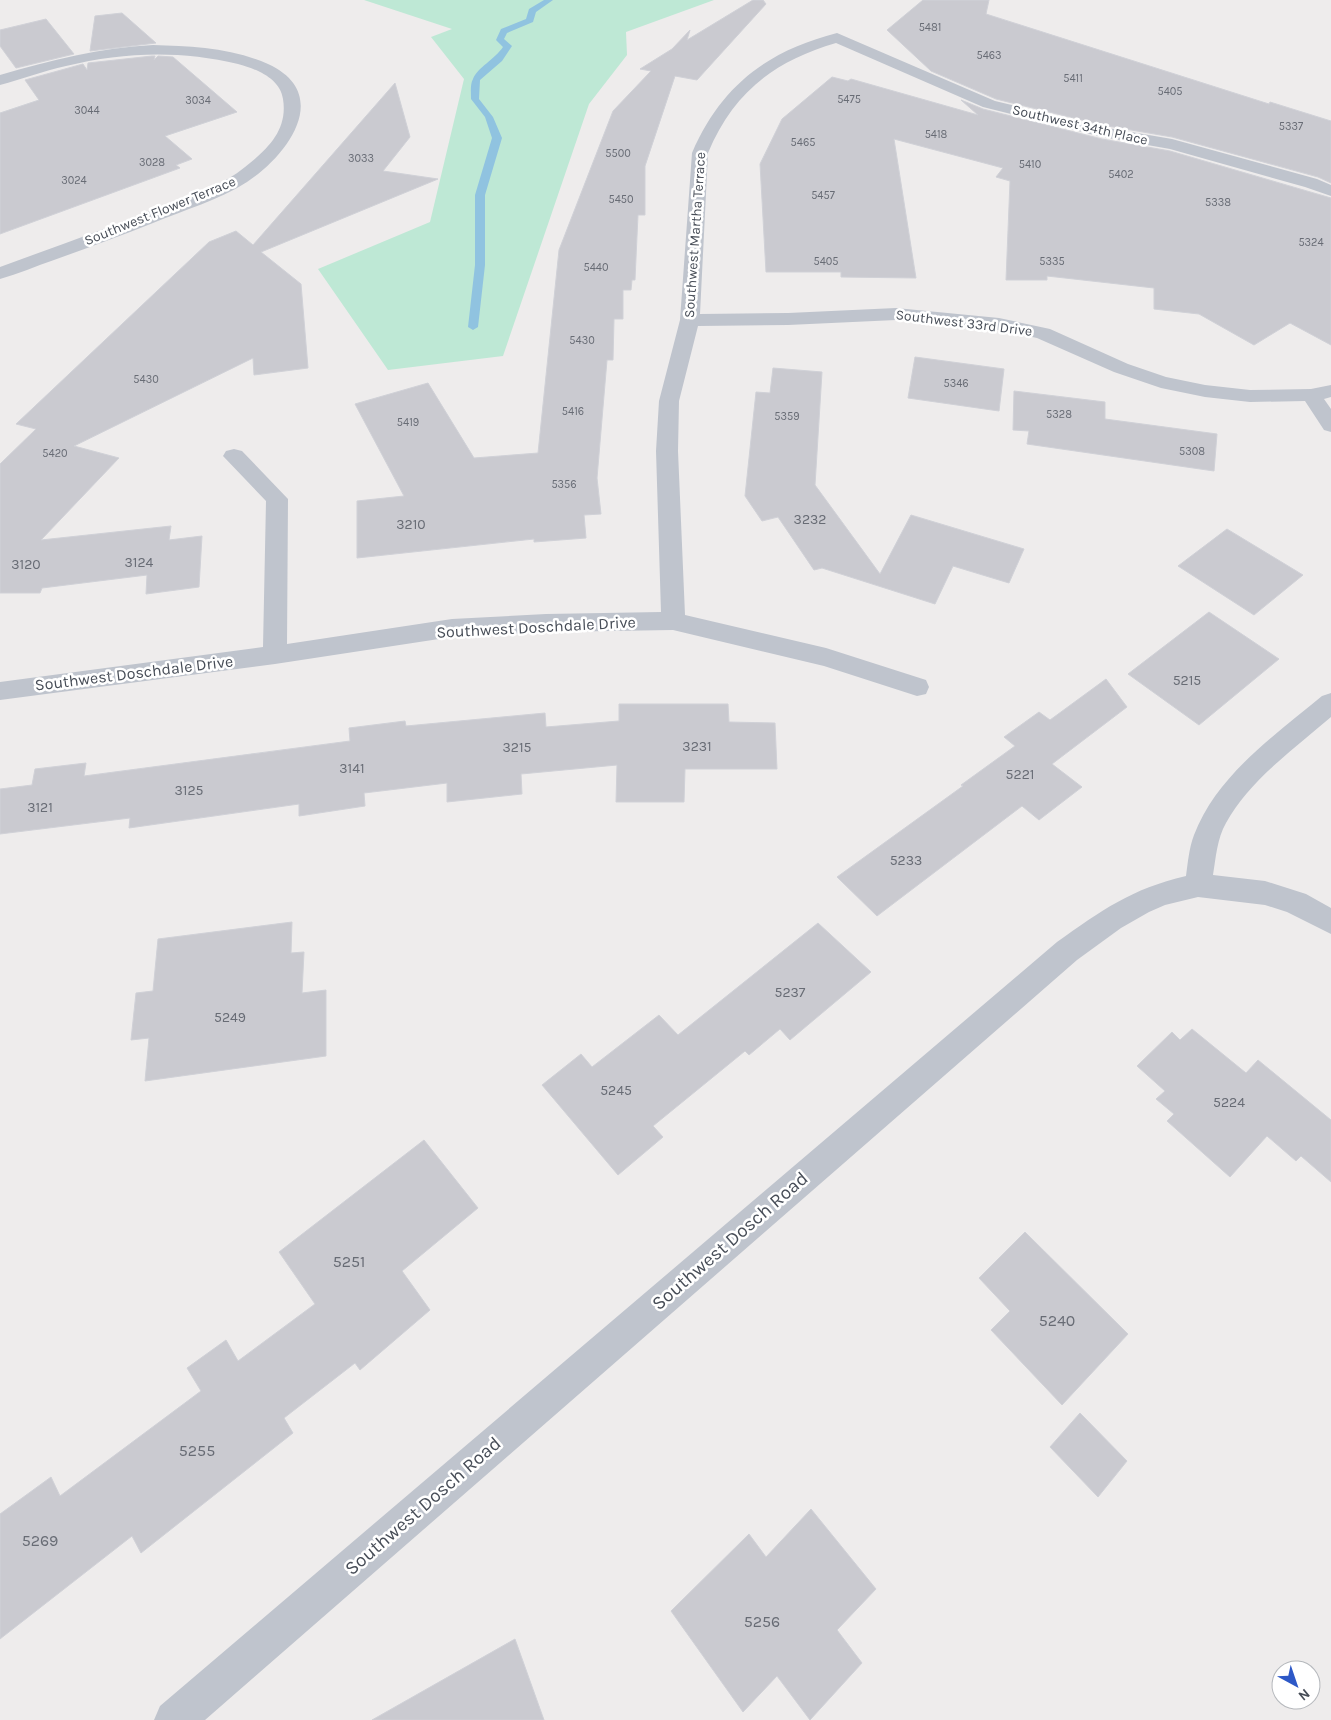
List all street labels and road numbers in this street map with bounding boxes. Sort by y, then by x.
street label: Southwest 34th Place [1011,101,1149,149]
street label: Southwest Martha Terrace [681,151,709,319]
street label: Southwest Flower Terrace [82,173,238,249]
street label: Southwest 33rd Drive [895,306,1033,340]
street label: Southwest Doschdale Drive [436,612,636,642]
street label: Southwest Doschdale Drive [34,651,234,695]
street label: Southwest Dosch Road [647,1167,813,1315]
street label: Southwest Dosch Road [340,1432,506,1580]

